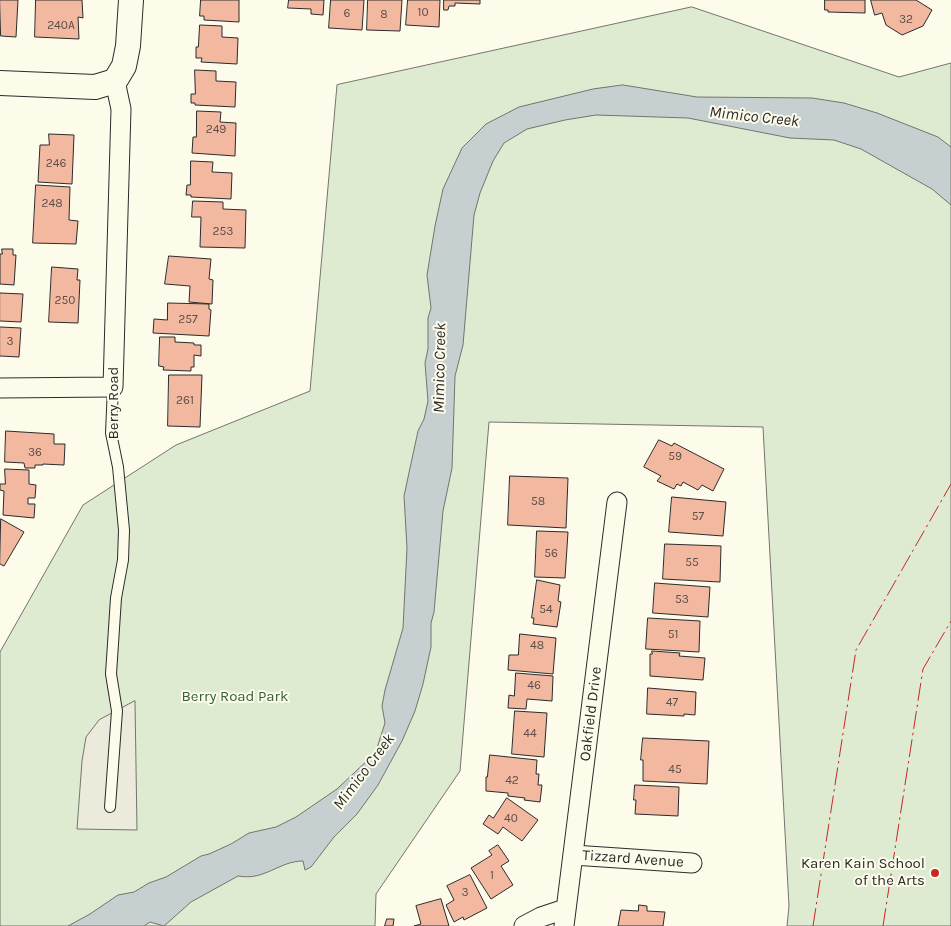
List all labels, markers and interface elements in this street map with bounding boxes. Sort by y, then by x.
house number: 10 [417,6,429,20]
house number: 6 [344,7,350,21]
house number: 8 [380,8,388,22]
house number: 32 [899,13,913,27]
house number: 240A [47,19,75,33]
water label: Mimico Creek [708,103,800,131]
house number: 249 [206,123,226,137]
house number: 246 [46,157,66,171]
house number: 248 [41,197,63,211]
house number: 253 [213,225,233,239]
house number: 250 [55,294,75,308]
house number: 257 [178,313,198,327]
water label: Mimico Creek [430,323,450,413]
house number: 3 [6,335,14,349]
street label: Berry Road [105,367,123,439]
house number: 261 [176,394,194,408]
house number: 36 [28,446,42,460]
house number: 59 [668,450,682,464]
house number: 58 [531,495,545,509]
house number: 57 [692,510,704,524]
house number: 56 [544,547,558,561]
house number: 55 [685,556,699,570]
house number: 53 [675,593,689,607]
house number: 54 [539,603,553,617]
house number: 51 [668,628,678,642]
house number: 48 [530,639,544,653]
street label: Oakfield Drive [576,666,606,762]
house number: 46 [527,679,541,693]
park label: Berry Road Park [182,688,288,706]
house number: 47 [666,696,678,710]
house number: 44 [523,727,537,741]
water label: Mimico Creek [329,730,399,814]
house number: 45 [668,763,682,777]
house number: 42 [505,774,519,788]
house number: 40 [504,812,518,826]
street label: Tizzard Avenue [582,846,684,872]
place label: Karen Kain School of the Arts [801,855,925,890]
marker: Karen Kain School of the Arts [929,867,941,879]
house number: 1 [490,869,494,883]
house number: 3 [461,886,469,900]

